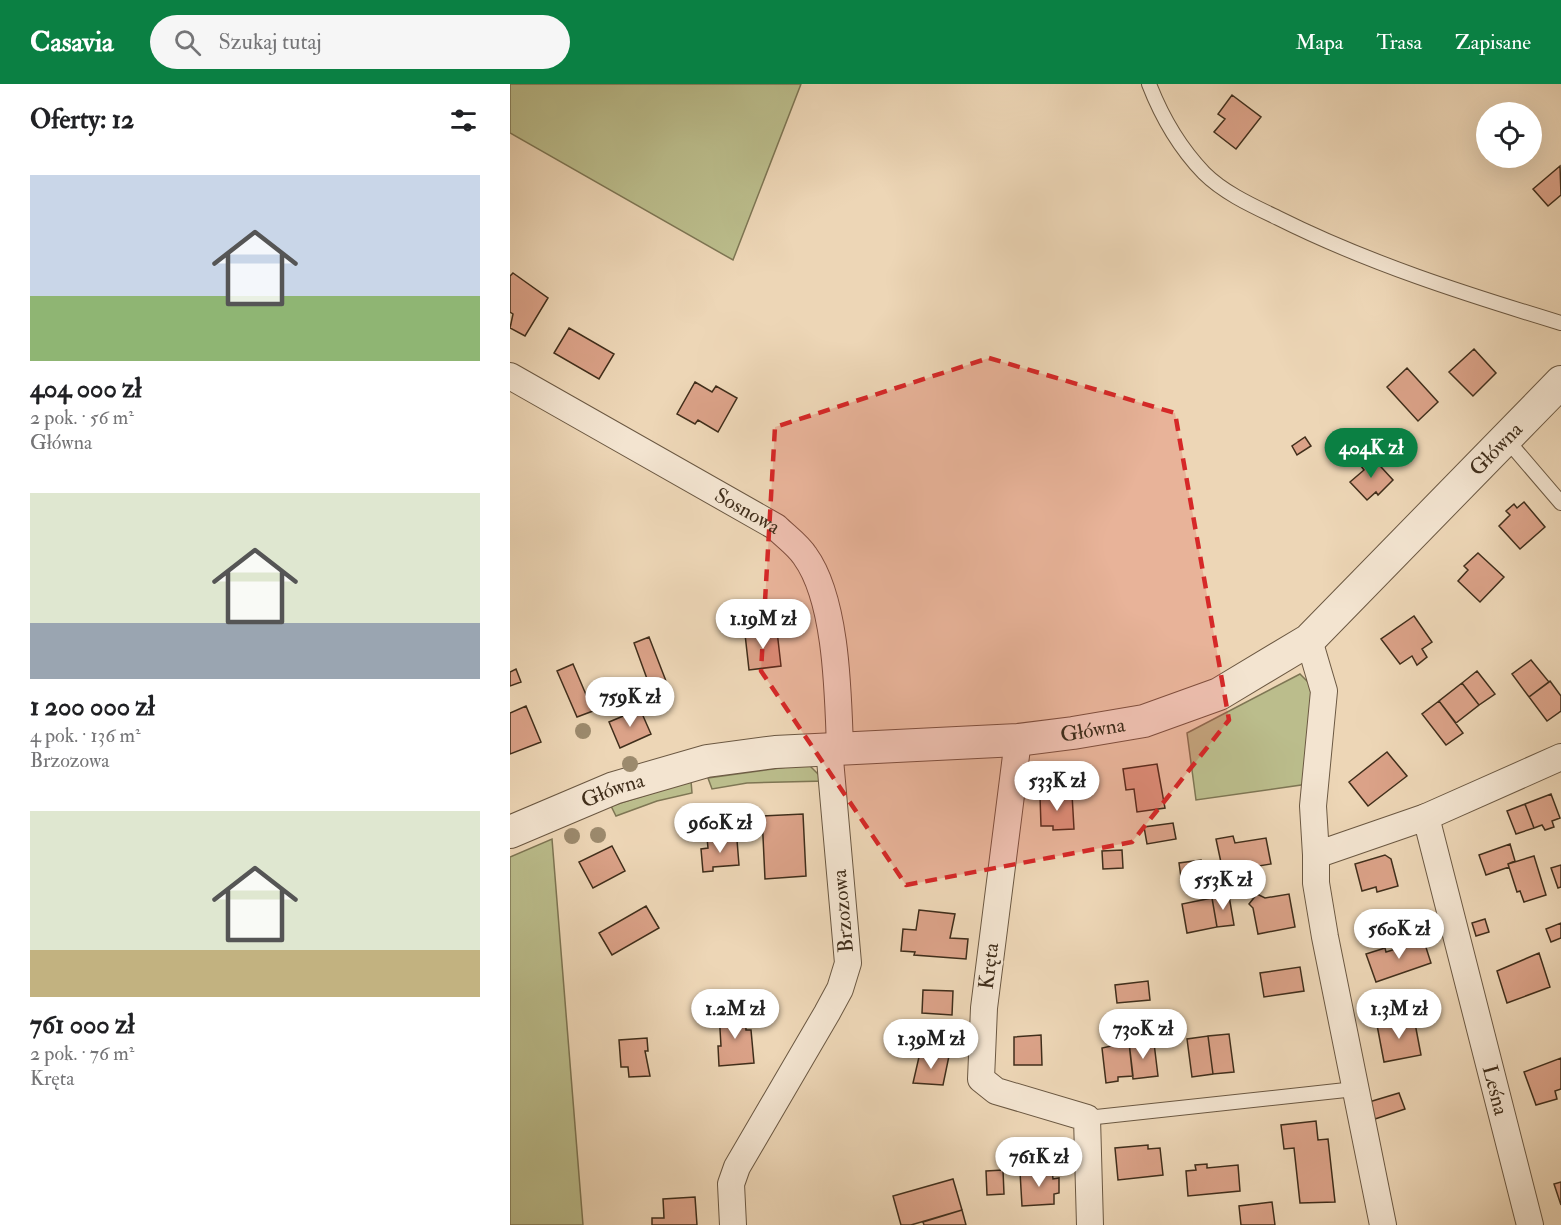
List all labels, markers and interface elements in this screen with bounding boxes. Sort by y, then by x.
search box [150,15,570,69]
text: Casavia [30,25,114,60]
icon: search [171,26,204,59]
text: Szukaj tutaj [219,28,322,56]
text: Mapa [1295,29,1343,56]
text: Trasa [1376,29,1422,56]
text: Zapisane [1455,29,1531,56]
map controls [1476,102,1542,168]
button: locate [1476,102,1542,168]
text: Oferty: 12 [30,104,134,136]
icon: filters [447,104,480,137]
icon: home [201,214,309,322]
text: 404 000 zł [30,373,141,405]
text: 2 pok. · 56 m² [30,405,134,430]
street label: Główna [1463,416,1528,482]
pin: 404K zł [1316,428,1426,479]
text: Główna [30,430,92,455]
text: 404K zł [1339,435,1403,460]
street label: Sosnowa [710,481,785,540]
icon: home [201,532,309,640]
pin: 1.19M zł [701,599,825,650]
text: 1.19M zł [730,606,796,631]
pin: 759K zł [575,677,685,728]
text: 759K zł [599,684,661,709]
text: 1 200 000 zł [30,691,155,723]
street label: Główna [1059,711,1127,748]
text: 4 pok. · 136 m² [30,723,141,748]
text: Brzozowa [30,748,109,773]
pin: 533K zł [1002,761,1112,812]
street label: Główna [577,766,648,814]
text: 533K zł [1028,768,1086,793]
pin: 960K zł [665,803,775,854]
text: 960K zł [688,810,752,835]
icon: home [201,850,309,958]
pin: 553K zł [1168,860,1278,911]
text: 553K zł [1194,867,1252,892]
street label: Brzozowa [826,868,860,954]
pin: 560K zł [1344,909,1454,960]
text: 560K zł [1368,916,1430,941]
street label: Kręta [973,941,1005,991]
pin: 1.2M zł [680,989,790,1040]
pin: 1.3M zł [1344,989,1454,1040]
text: 1.2M zł [705,996,765,1021]
text: 1.3M zł [1370,996,1428,1021]
text: 761 000 zł [30,1009,134,1041]
pin: 730K zł [1088,1009,1198,1060]
text: 730K zł [1113,1016,1173,1041]
pin: 1.39M zł [869,1019,993,1070]
text: 1.39M zł [897,1026,965,1051]
text: 2 pok. · 76 m² [30,1041,134,1066]
street label: Leśna [1476,1062,1515,1118]
text: Kręta [30,1066,74,1091]
pin: 761K zł [984,1137,1094,1188]
text: 761K zł [1009,1144,1069,1169]

